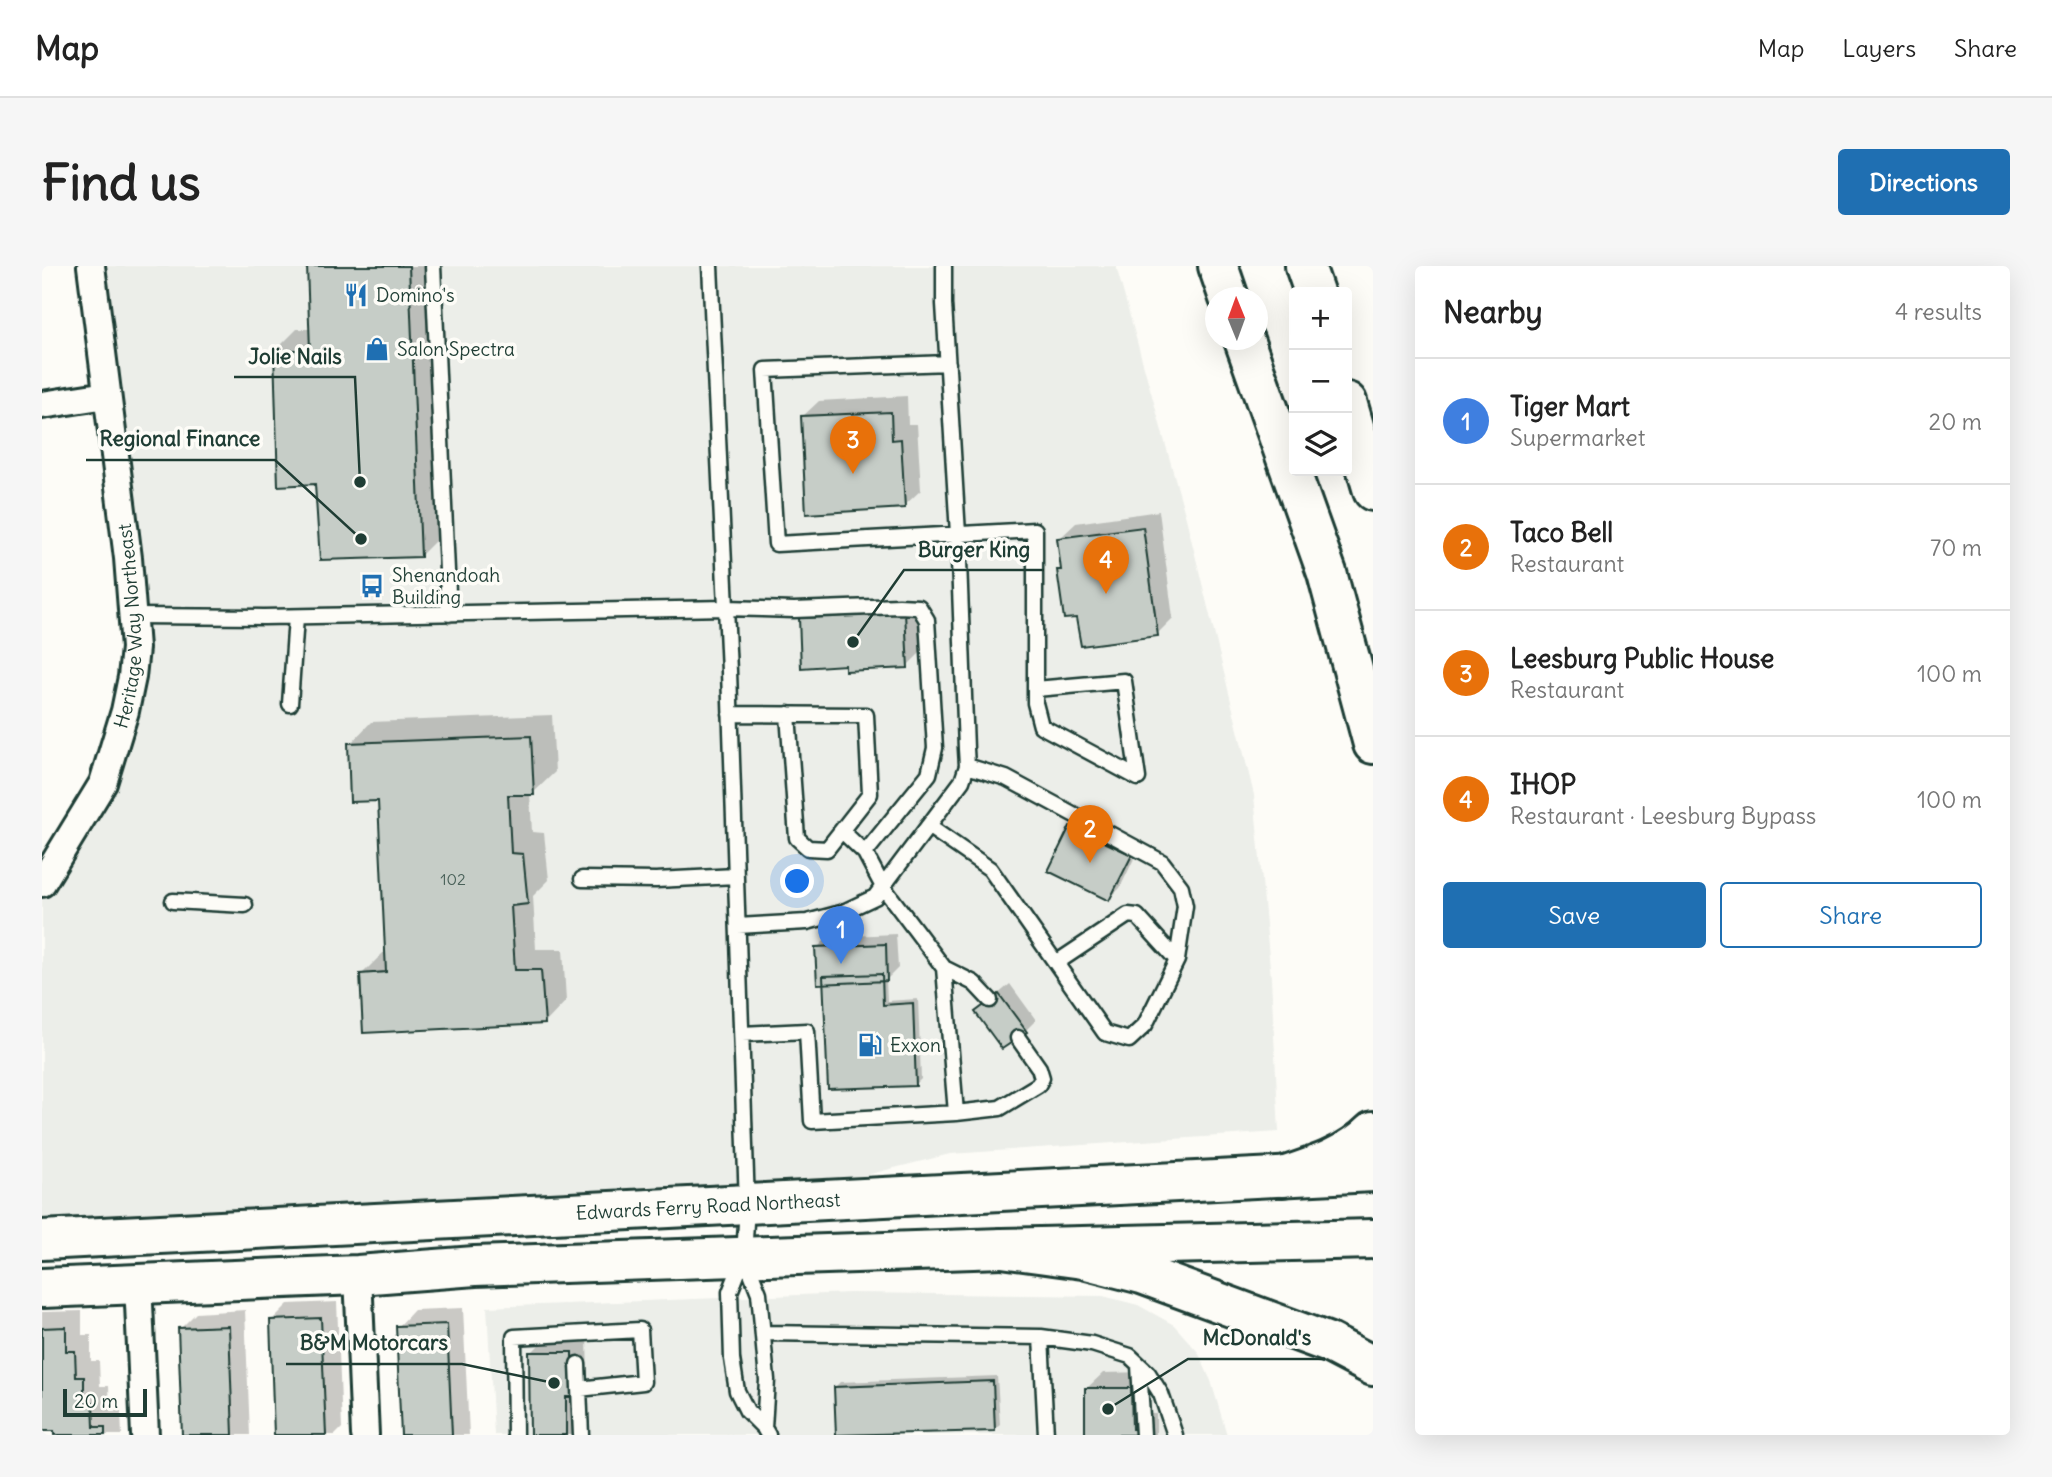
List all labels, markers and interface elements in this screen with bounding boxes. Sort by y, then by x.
text: Map [35,27,99,69]
text: Map [1758,33,1804,63]
text: Layers [1842,33,1916,63]
text: Share [1954,33,2017,63]
button: Directions [1838,149,2010,215]
text: Find us [42,152,200,213]
restaurant icon: Domino's [342,281,370,309]
place label: Domino's [376,283,455,307]
north arrow [1205,287,1268,350]
map controls [1289,287,1352,476]
button: + [1289,287,1352,350]
text: Nearby [1443,293,1543,331]
text: 4 results [1895,297,1982,326]
callout: Jolie Nails [234,335,355,377]
shop icon: Salon Spectra [363,335,391,363]
place label: Salon Spectra [397,337,515,361]
text: Jolie Nails [248,343,342,370]
button: − [1289,350,1352,413]
text: Tiger Mart [1510,390,1630,423]
text: 1 [1461,407,1471,436]
text: 20 m [1929,407,1982,436]
button: layers [1289,413,1352,476]
pin: 3 [830,416,876,474]
callout: Regional Finance [86,418,275,460]
text: Supermarket [1510,423,1646,452]
text: Regional Finance [100,425,260,452]
text: Taco Bell [1510,516,1613,549]
street label: Heritage Way Northeast [108,522,147,731]
callout: Burger King [904,528,1044,570]
text: 2 [1460,533,1472,562]
text: 70 m [1930,533,1982,562]
text: Burger King [918,536,1030,563]
pin: 4 [1083,536,1129,594]
text: Restaurant [1510,549,1624,578]
place label: Shenandoah Building [392,563,500,609]
bus stop icon: Shenandoah Building [358,572,386,600]
text: Leesburg Public House [1510,642,1774,675]
text: 3 [1459,659,1473,688]
text: 100 m [1917,659,1982,688]
text: Restaurant [1510,675,1624,704]
text: IHOP [1510,768,1576,801]
text: 4 [1459,785,1473,814]
text: 100 m [1917,785,1982,814]
text: Restaurant · Leesburg Bypass [1510,801,1816,830]
pin: 2 [1067,805,1113,863]
your location [780,864,814,898]
house number: 102 [440,869,466,889]
button: Save [1443,882,1706,948]
button: Share [1720,882,1982,948]
pin: 1 [818,906,864,964]
fuel station icon: Exxon [856,1031,884,1059]
place label: Exxon [890,1033,941,1057]
street label: Edwards Ferry Road Northeast [575,1187,841,1225]
callout: McDonald's [1188,1317,1325,1359]
callout: B&M Motorcars [286,1322,462,1364]
text: McDonald's [1203,1324,1312,1351]
text: B&M Motorcars [300,1329,449,1356]
scale bar [63,1386,147,1418]
text: 20 m [74,1389,118,1413]

